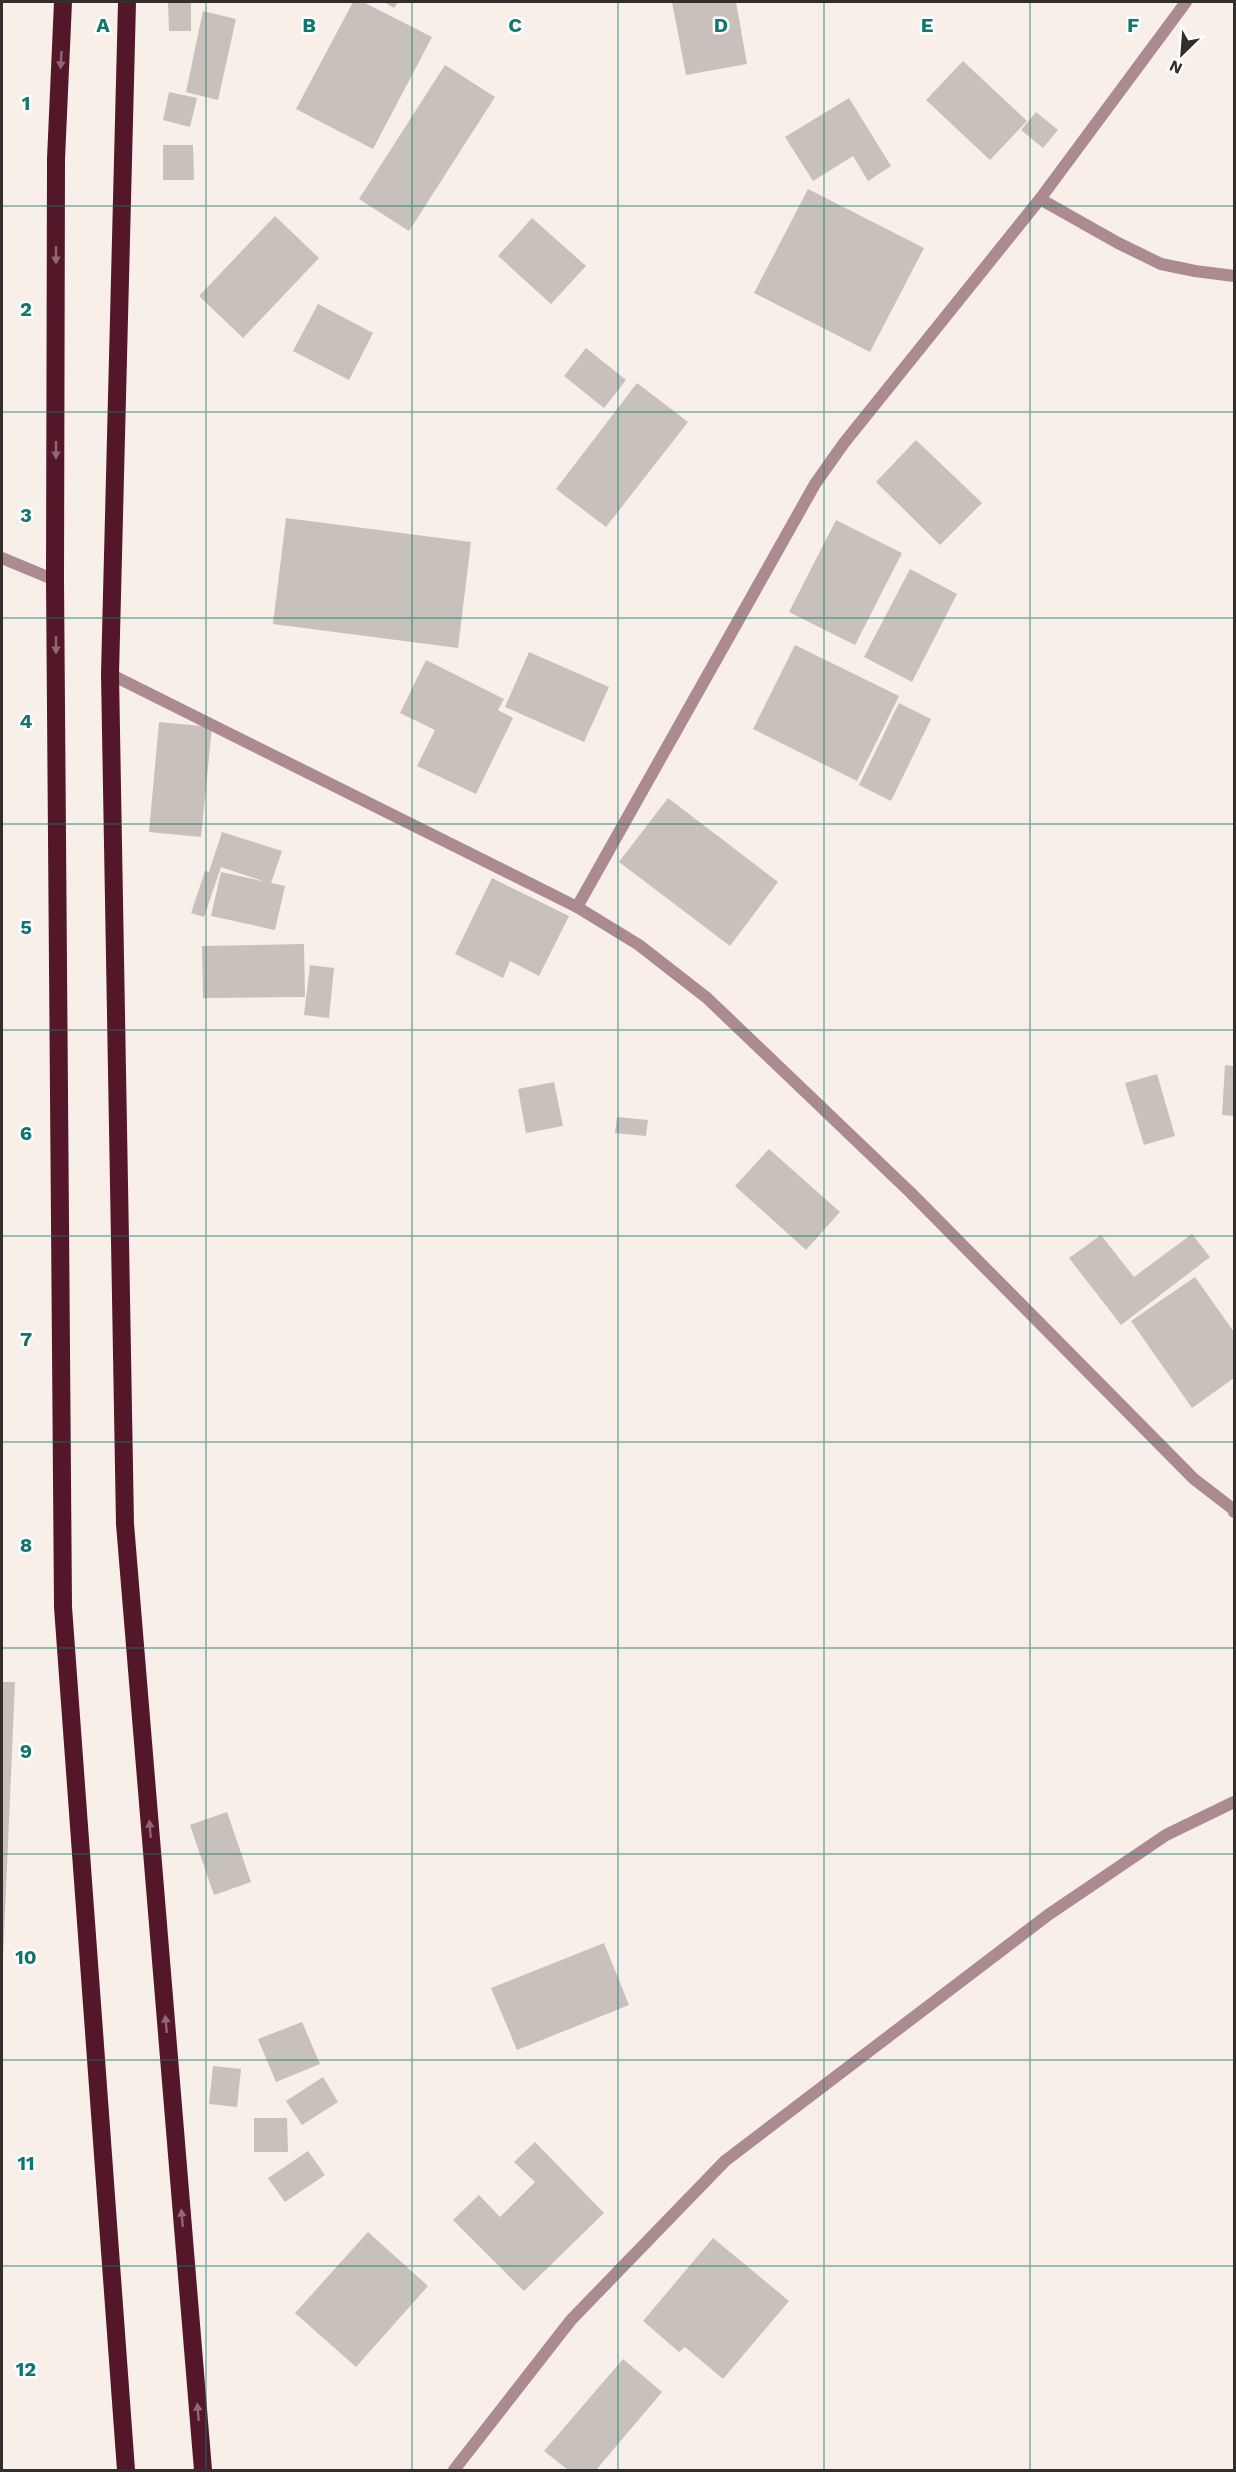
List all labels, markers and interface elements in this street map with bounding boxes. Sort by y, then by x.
text: A [96,13,110,37]
text: B [302,13,316,37]
text: C [508,13,522,37]
text: D [714,13,728,37]
text: E [921,13,933,37]
text: F [1127,13,1139,37]
north arrow [1152,24,1212,84]
one-way arrow [56,50,65,69]
text: N [1166,56,1185,78]
text: 1 [22,91,30,115]
one-way arrow [51,245,61,264]
text: 2 [20,297,32,321]
one-way arrow [51,440,61,459]
text: 3 [20,503,32,527]
one-way arrow [51,635,61,654]
text: 4 [20,709,33,733]
text: 5 [20,915,32,939]
text: 6 [20,1121,32,1145]
text: 7 [20,1327,32,1351]
text: 8 [20,1533,32,1557]
text: 9 [20,1739,32,1763]
one-way arrow [145,1820,155,1839]
text: 10 [15,1945,37,1969]
one-way arrow [161,2014,171,2033]
text: 11 [17,2151,35,2175]
one-way arrow [177,2208,187,2227]
text: 12 [16,2357,36,2381]
one-way arrow [193,2403,203,2422]

